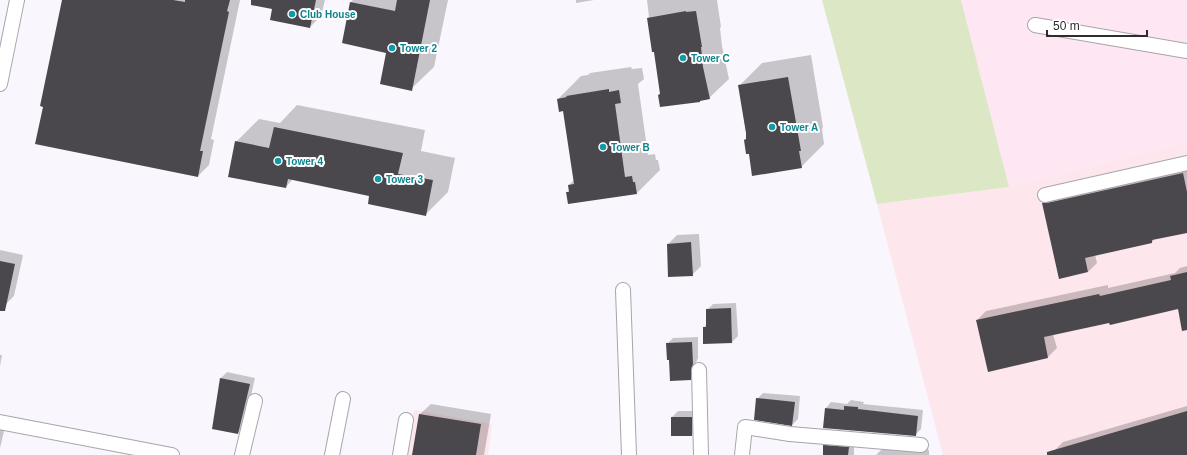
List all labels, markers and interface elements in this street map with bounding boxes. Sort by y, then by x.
marker: Club House [287,9,297,19]
place label: Club House [300,9,356,20]
scale bar [1047,12,1147,38]
text: 50 m [1053,19,1080,33]
marker: Tower 2 [387,43,397,53]
place label: Tower 2 [400,43,437,54]
marker: Tower C [678,53,688,63]
place label: Tower C [691,53,730,64]
marker: Tower A [767,122,777,132]
place label: Tower A [780,122,818,133]
marker: Tower B [598,142,608,152]
place label: Tower B [611,142,650,153]
marker: Tower 4 [273,156,283,166]
place label: Tower 4 [286,156,323,167]
marker: Tower 3 [373,174,383,184]
place label: Tower 3 [386,174,423,185]

